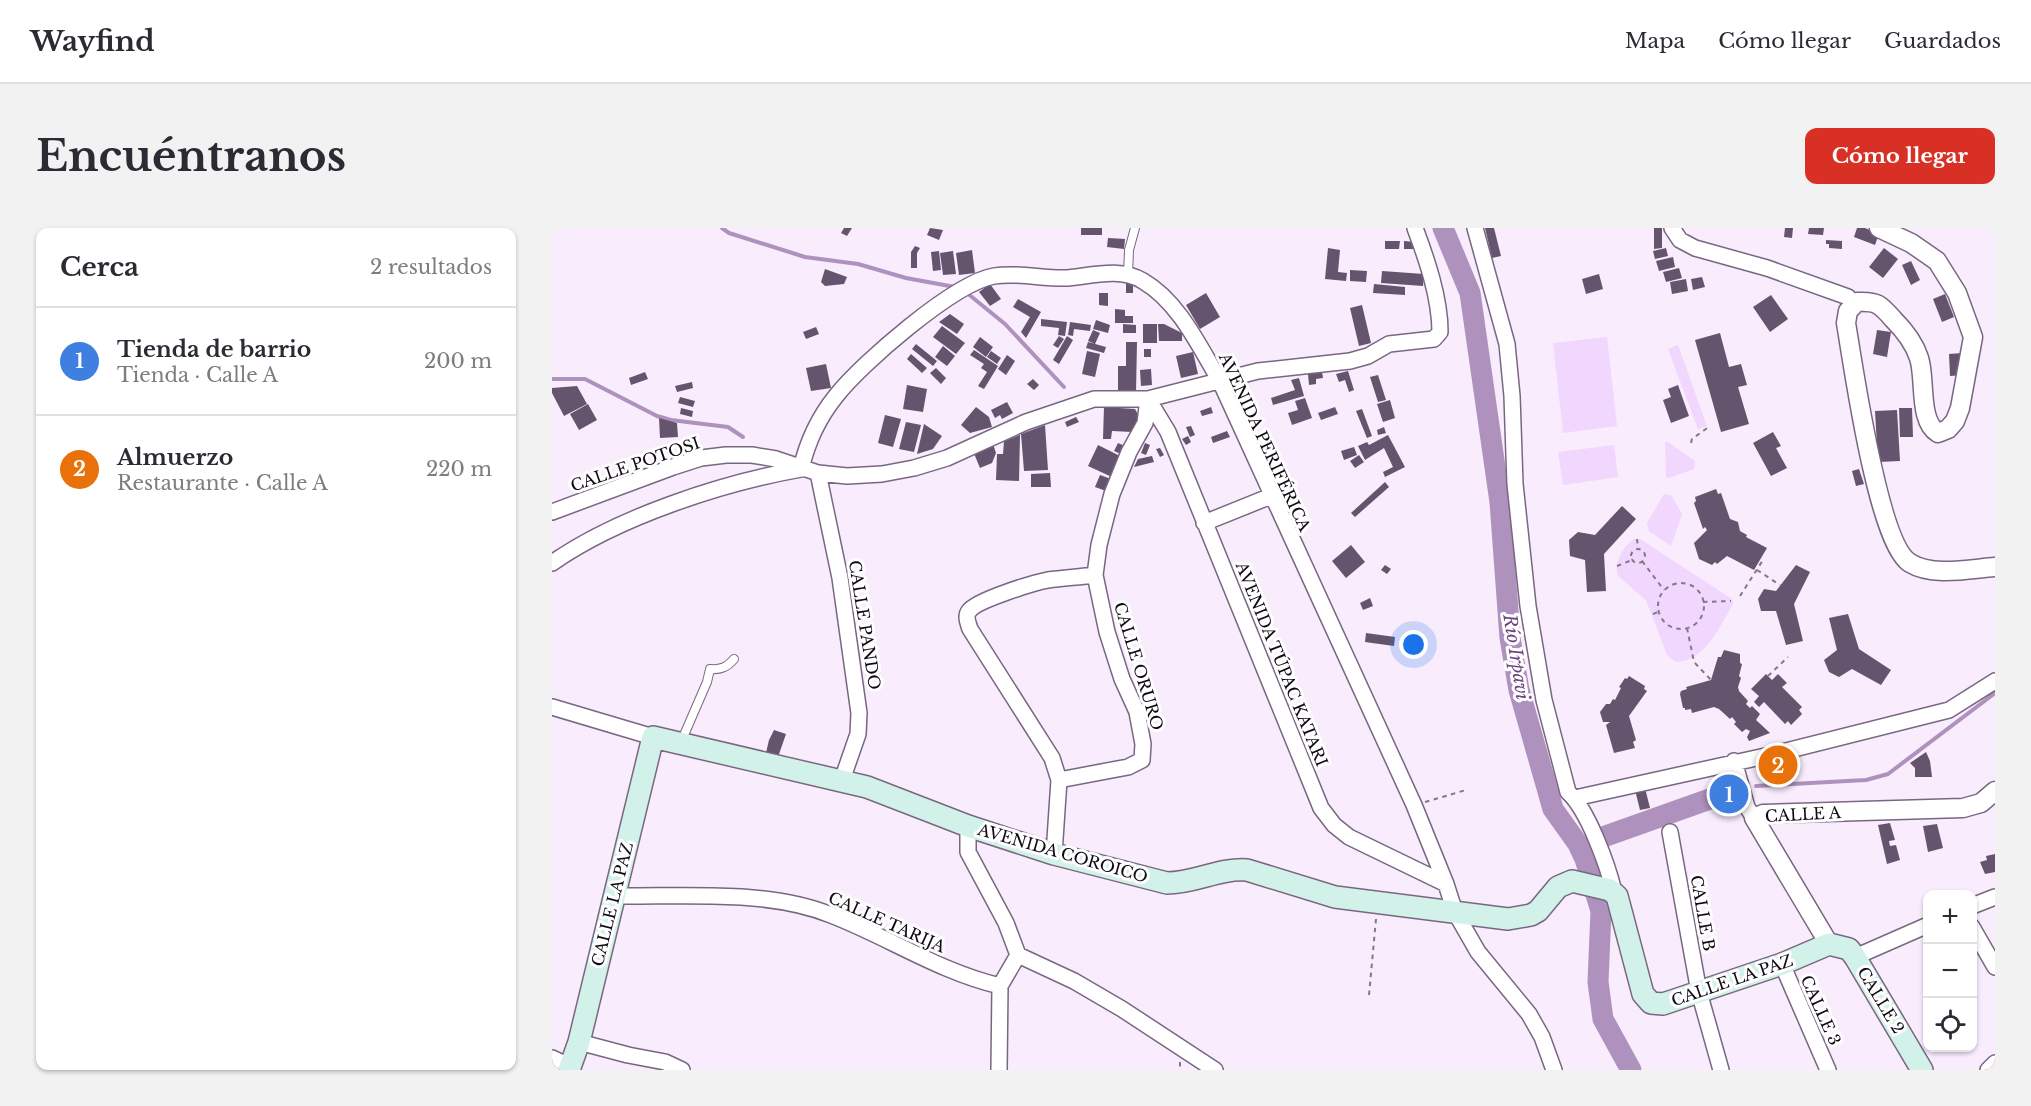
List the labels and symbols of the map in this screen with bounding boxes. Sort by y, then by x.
street label: AVENIDA PERIFÉRICA [1214,349,1315,535]
street label: CALLE POTOSI [568,432,702,496]
street label: AVENIDA TÚPAC KATARI [1231,558,1332,769]
street label: CALLE PANDO [845,559,885,691]
street label: CALLE ORURO [1110,599,1168,733]
water label: Río Irpavi [1498,612,1534,702]
your location [1399,630,1428,659]
pin: 2 [1758,742,1798,788]
pin: 1 [1710,772,1748,816]
street label: CALLE A [1764,802,1842,826]
street label: AVENIDA COROICO [975,819,1150,887]
street label: CALLE LA PAZ [587,840,637,968]
street label: CALLE B [1686,873,1720,953]
street label: CALLE TARIJA [825,887,949,957]
street label: CALLE LA PAZ [1669,950,1795,1010]
street label: CALLE 2 [1853,963,1909,1037]
street label: CALLE 3 [1797,972,1845,1048]

